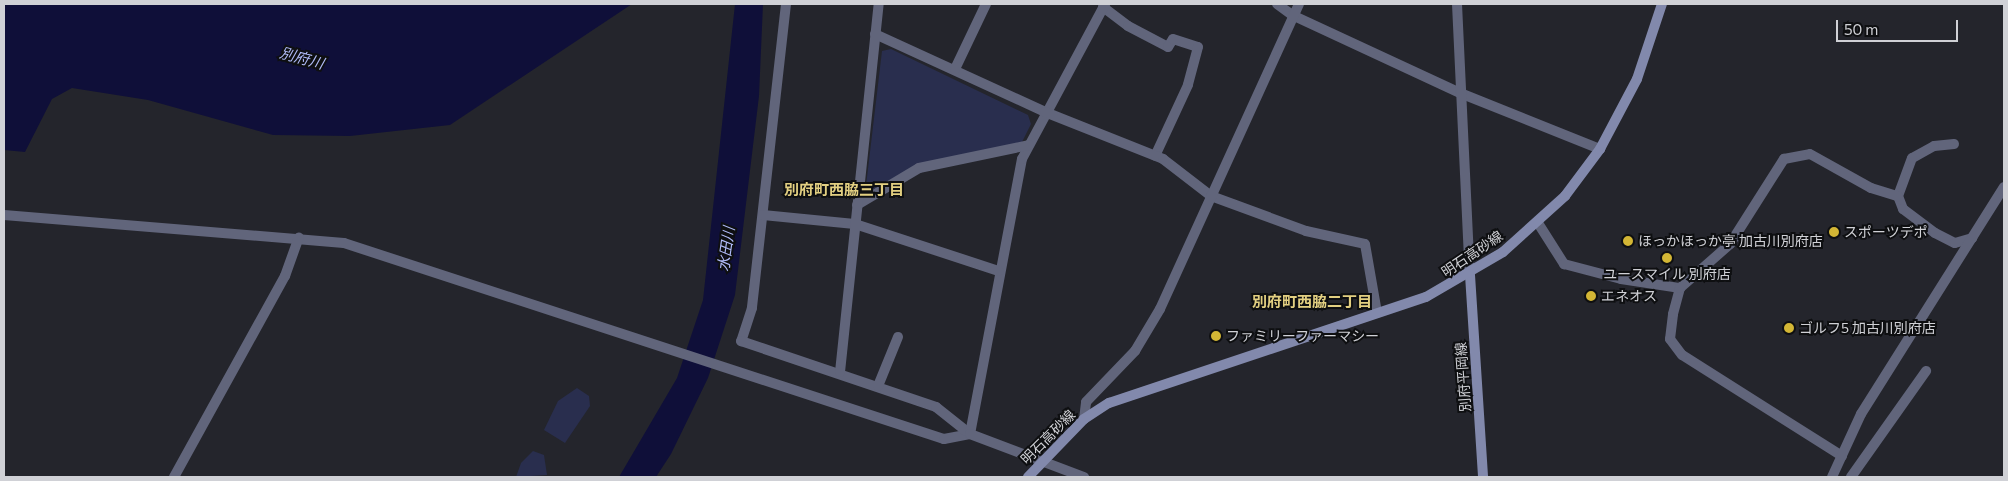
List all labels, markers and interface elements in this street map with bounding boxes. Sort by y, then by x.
scale bar [1838,10,1960,42]
text: 50 m [1844,20,1878,38]
water label: 別府川 [278,43,326,73]
district label: 別府町西脇三丁目 [784,181,904,199]
place label: スポーツデポ [1844,224,1928,240]
water label: 水田川 [714,225,738,273]
marker: スポーツデポ [1828,226,1840,238]
street label: 明石高砂線 [1438,227,1506,281]
place label: ほっかほっか亭 加古川別府店 [1638,233,1823,249]
marker: ほっかほっか亭 加古川別府店 [1622,235,1634,247]
marker: ユースマイル 別府店 [1661,252,1673,264]
place label: ユースマイル 別府店 [1603,266,1731,282]
place label: エネオス [1601,288,1657,304]
marker: エネオス [1585,290,1597,302]
district label: 別府町西脇二丁目 [1252,293,1372,311]
place label: ゴルフ5 加古川別府店 [1799,320,1936,336]
marker: ゴルフ5 加古川別府店 [1783,322,1795,334]
place label: ファミリーファーマシー [1226,328,1380,344]
marker: ファミリーファーマシー [1210,330,1222,342]
street label: 別府平岡線 [1452,341,1474,413]
street label: 明石高砂線 [1017,406,1079,468]

